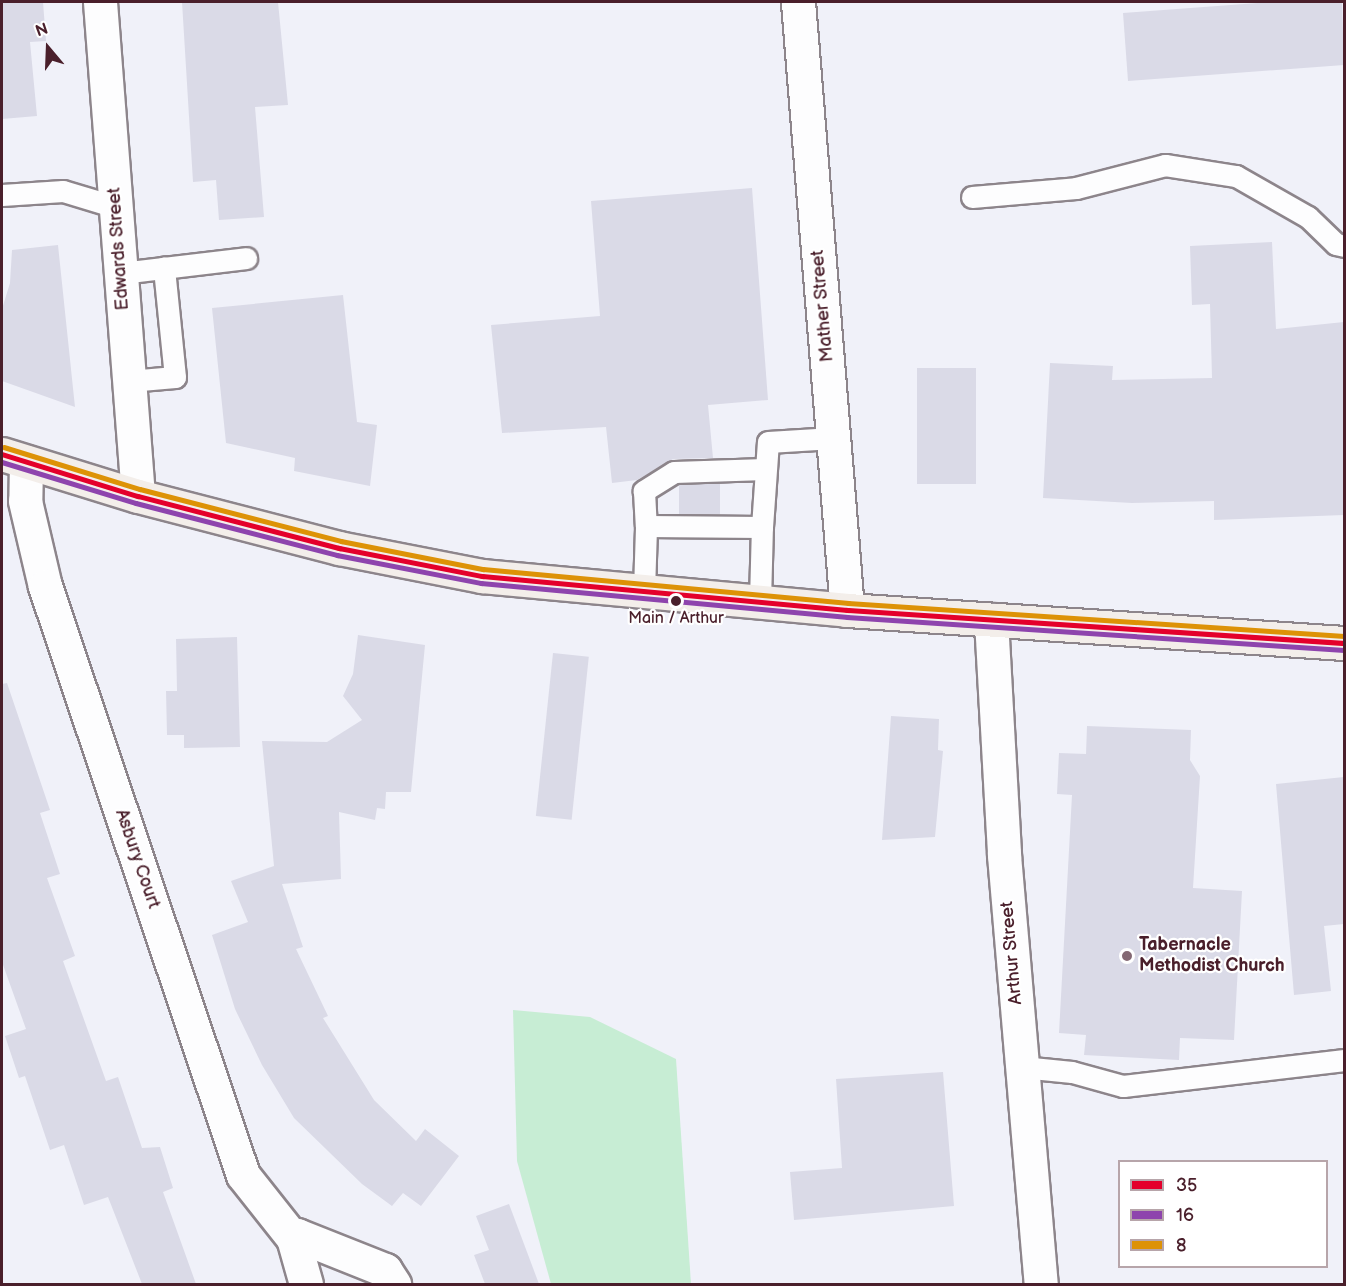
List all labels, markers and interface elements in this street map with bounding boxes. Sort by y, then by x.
north arrow [18,18,78,78]
text: N [33,20,51,41]
street label: Edwards Street [104,187,134,311]
street label: Mather Street [807,249,839,363]
marker: Main / Arthur [670,595,682,607]
place label: Main / Arthur [628,609,724,629]
street label: Asbury Court [110,806,164,912]
street label: Arthur Street [997,900,1027,1006]
place label: Tabernacle Methodist Church [1139,935,1285,978]
marker: Tabernacle Methodist Church [1120,949,1134,963]
legend [1118,1160,1328,1268]
text: 35 [1176,1175,1197,1196]
text: 16 [1176,1205,1194,1226]
text: 8 [1176,1235,1187,1256]

